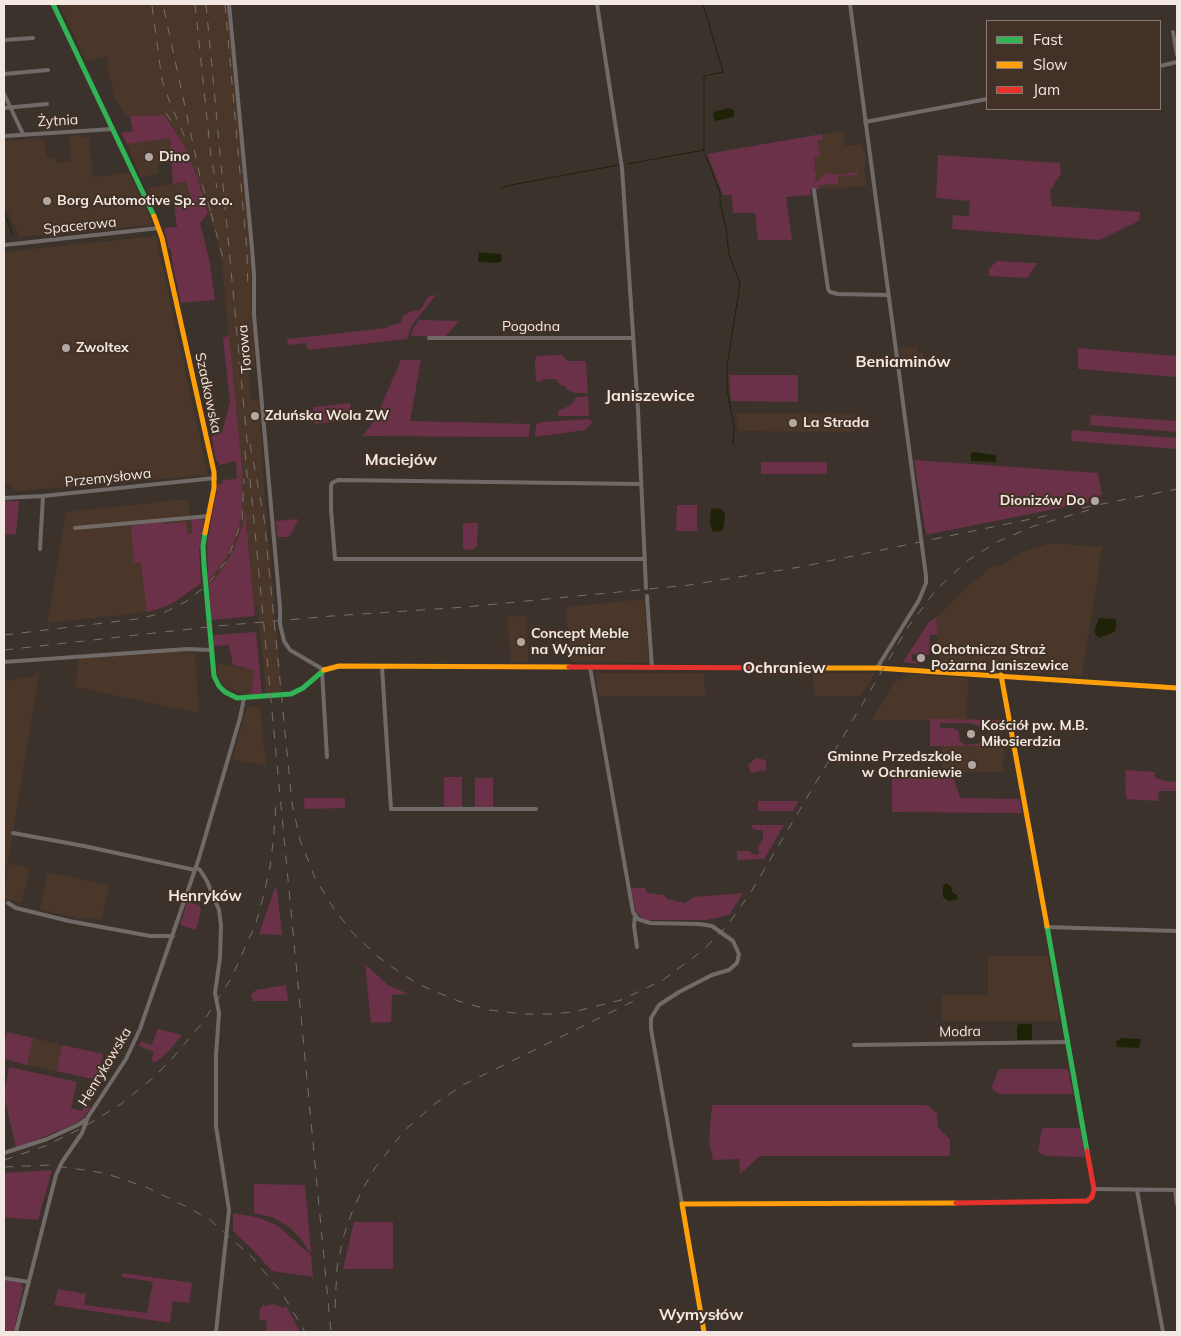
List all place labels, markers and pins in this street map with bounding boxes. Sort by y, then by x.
place label: Dino [159,149,190,165]
marker: Dino [143,151,155,163]
place label: Borg Automotive Sp. z o.o. [57,193,233,209]
marker: Borg Automotive Sp. z o.o. [41,195,53,207]
place label: Zwoltex [76,340,129,356]
marker: Zwoltex [60,342,72,354]
place label: Zduńska Wola ZW [265,408,389,424]
marker: Zduńska Wola ZW [249,410,261,422]
place label: La Strada [803,415,869,431]
marker: La Strada [787,417,799,429]
place label: Dionizów Do [1000,493,1085,509]
marker: Dionizów Do [1089,495,1101,507]
place label: Concept Meble na Wymiar [531,626,629,658]
marker: Concept Meble na Wymiar [515,636,527,648]
place label: Ochotnicza Straż Pożarna Janiszewice [931,642,1069,674]
marker: Ochotnicza Straż Pożarna Janiszewice [915,652,927,664]
place label: Kościół pw. M.B. Miłosierdzia [981,718,1088,750]
marker: Kościół pw. M.B. Miłosierdzia [965,728,977,740]
place label: Gminne Przedszkole w Ochraniewie [827,749,962,782]
marker: Gminne Przedszkole w Ochraniewie [966,759,978,771]

